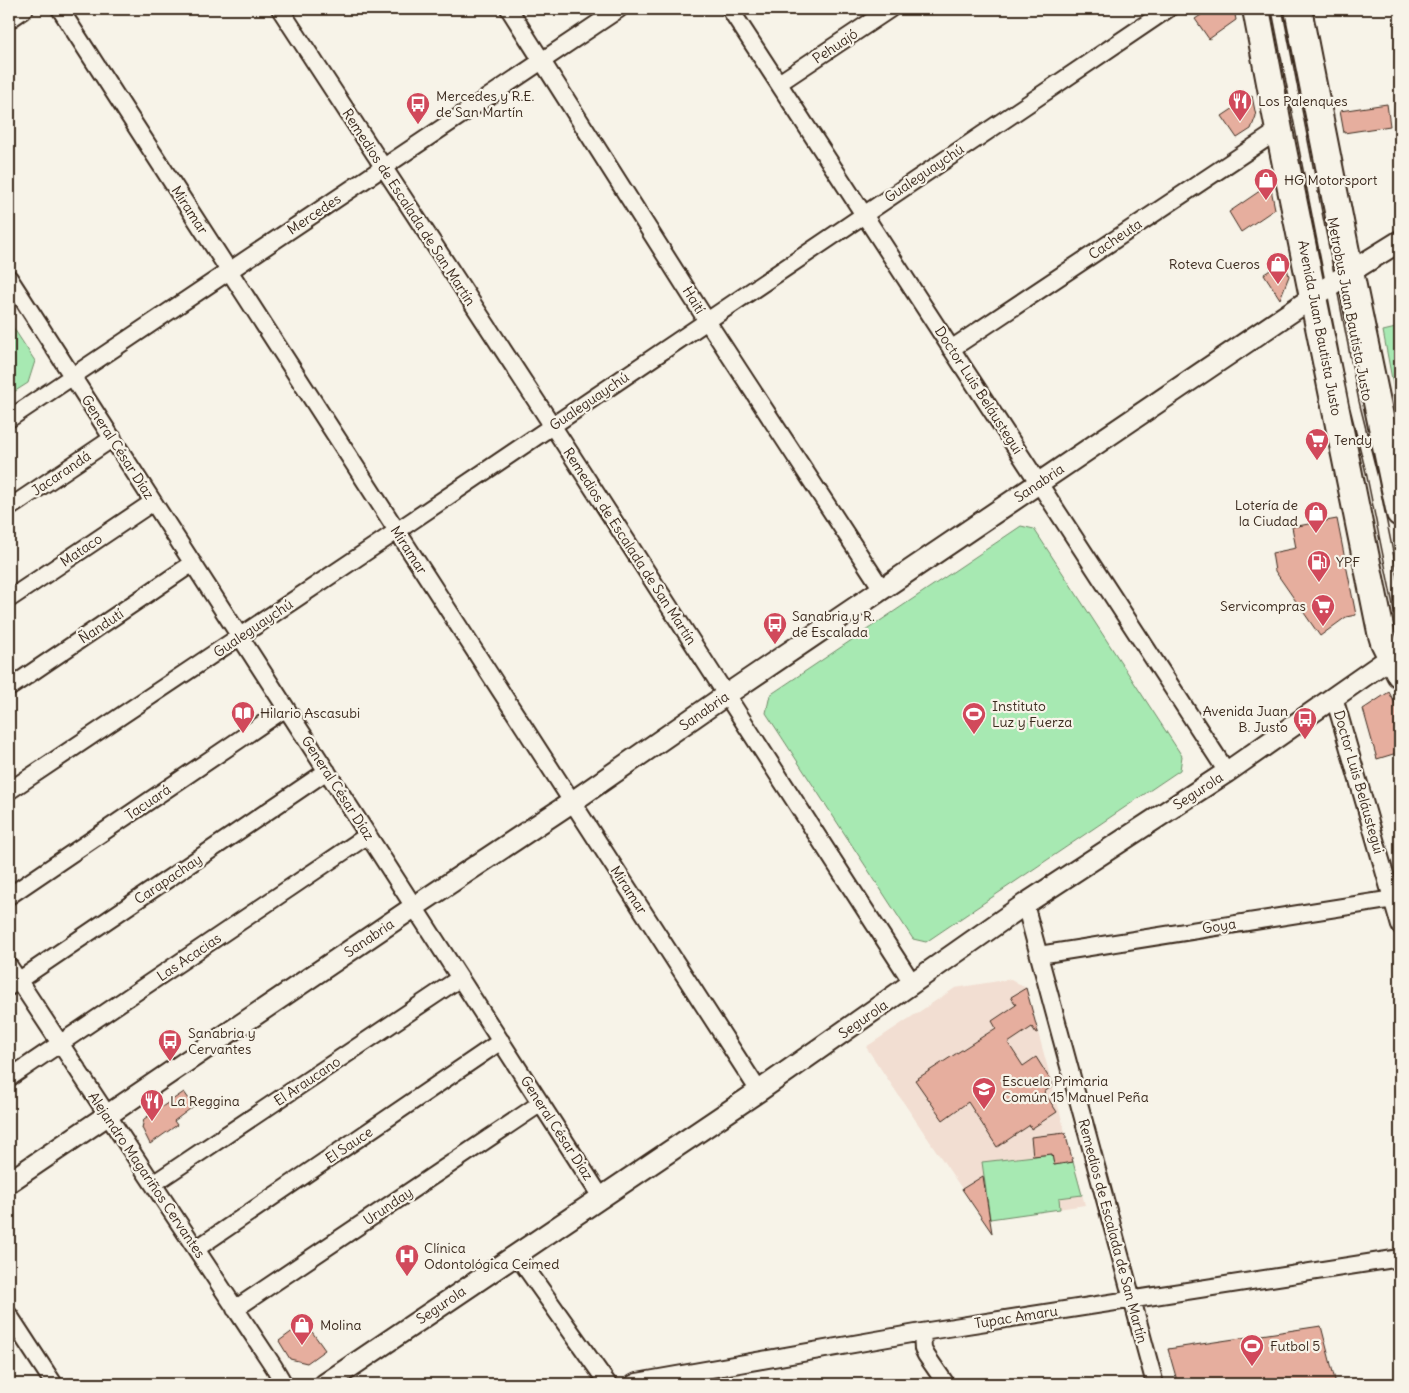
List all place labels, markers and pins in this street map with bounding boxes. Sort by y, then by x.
place label: Mercedes y R.E. de San Martín [436,87,535,121]
restaurant icon: Los Palenques [1227,88,1253,122]
bus stop icon: Mercedes y R.E. de San Martín [405,91,431,125]
place label: Los Palenques [1258,92,1348,110]
shop icon: HG Motorsport [1253,167,1279,201]
place label: HG Motorsport [1284,171,1378,189]
shop icon: Roteva Cueros [1265,251,1291,285]
place label: Roteva Cueros [1169,255,1260,273]
supermarket icon: Tendy [1304,427,1330,461]
place label: Tendy [1334,431,1372,449]
place label: Lotería de la Ciudad [1235,496,1298,530]
shop icon: Lotería de la Ciudad [1303,500,1329,534]
fuel station icon: YPF [1306,549,1332,583]
place label: YPF [1336,553,1360,571]
supermarket icon: Servicompras [1310,593,1336,627]
place label: Servicompras [1220,597,1306,615]
place label: Sanabria y R. de Escalada [792,607,875,641]
bus stop icon: Sanabria y R. de Escalada [762,611,788,645]
place label: Instituto Luz y Fuerza [992,697,1072,731]
library icon: Hilario Ascasubi [230,700,256,734]
sports icon: Instituto Luz y Fuerza [961,701,987,735]
place label: Avenida Juan B. Justo [1203,702,1288,736]
place label: Hilario Ascasubi [260,704,360,722]
bus stop icon: Avenida Juan B. Justo [1292,706,1318,740]
place label: Sanabria y Cervantes [188,1024,256,1058]
bus stop icon: Sanabria y Cervantes [157,1028,183,1062]
place label: Escuela Primaria Común 15 Manuel Peña [1002,1072,1149,1106]
school or university icon: Escuela Primaria Común 15 Manuel Peña [971,1076,997,1110]
restaurant icon: La Reggina [139,1088,165,1122]
place label: La Reggina [170,1092,240,1110]
place label: Clínica Odontológica Ceimed [424,1239,559,1273]
hospital icon: Clínica Odontológica Ceimed [394,1243,420,1277]
shop icon: Molina [289,1312,315,1346]
place label: Molina [320,1316,361,1334]
sports icon: Futbol 5 [1239,1333,1265,1367]
place label: Futbol 5 [1270,1337,1320,1355]

